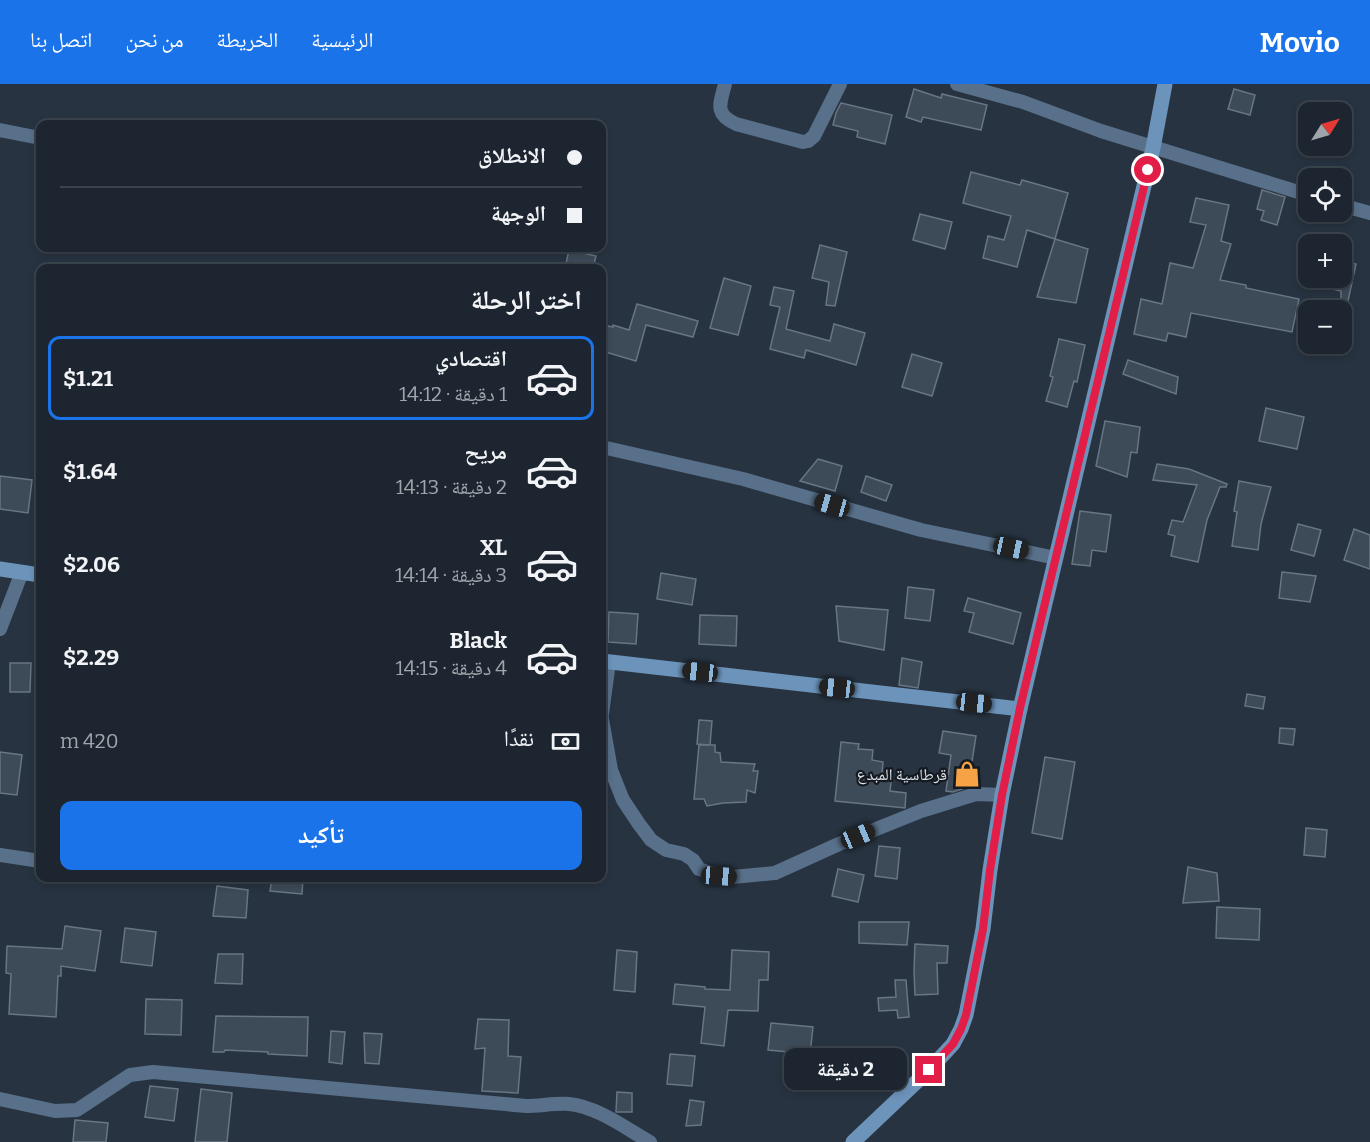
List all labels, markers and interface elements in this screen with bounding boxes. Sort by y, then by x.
text: Movio [1260,26,1340,59]
text: اتصل بنا [30,27,92,53]
text: من نحن [125,27,183,53]
text: الخريطة [216,27,278,53]
text: الرئيسية [311,27,374,53]
north arrow [1298,102,1352,156]
map controls [1298,102,1352,354]
text: الانطلاق [478,142,546,169]
route start [1134,156,1161,183]
button: locate [1298,168,1352,222]
text: الوجهة [491,200,546,227]
button: + [1298,234,1352,288]
text: اختر الرحلة [471,284,582,316]
button: − [1298,300,1352,354]
text: اقتصادي [435,345,507,372]
icon: car [525,351,579,405]
text: $1.21 [63,365,113,392]
text: 1 دقيقة · 14:12 [399,382,507,406]
text: مريح [464,438,507,465]
icon: car [525,444,579,498]
text: $1.64 [63,458,117,485]
text: 2 دقيقة · 14:13 [396,475,507,499]
car [812,491,852,519]
text: XL [480,534,507,561]
car [992,535,1030,561]
icon: car [525,537,579,591]
text: $2.06 [63,551,120,578]
text: 3 دقيقة · 14:14 [395,563,507,587]
text: Black [450,627,507,654]
icon: car [525,630,579,684]
text: $2.29 [63,644,119,671]
text: 4 دقيقة · 14:15 [396,656,507,680]
car [681,661,719,683]
car [818,677,856,699]
car [955,692,993,714]
text: نقدًا [504,725,534,752]
icon: cash [549,725,582,758]
text: 420 m [60,729,118,753]
shop icon: قرطاسية المبدع [952,759,982,789]
place label: قرطاسية المبدع [857,765,947,785]
button: تأكيد [60,801,582,870]
car [838,821,878,851]
car [700,866,738,886]
callout: 2 دقيقة [785,1049,908,1091]
route end [915,1056,942,1083]
text: 2 دقيقة [817,1057,874,1081]

